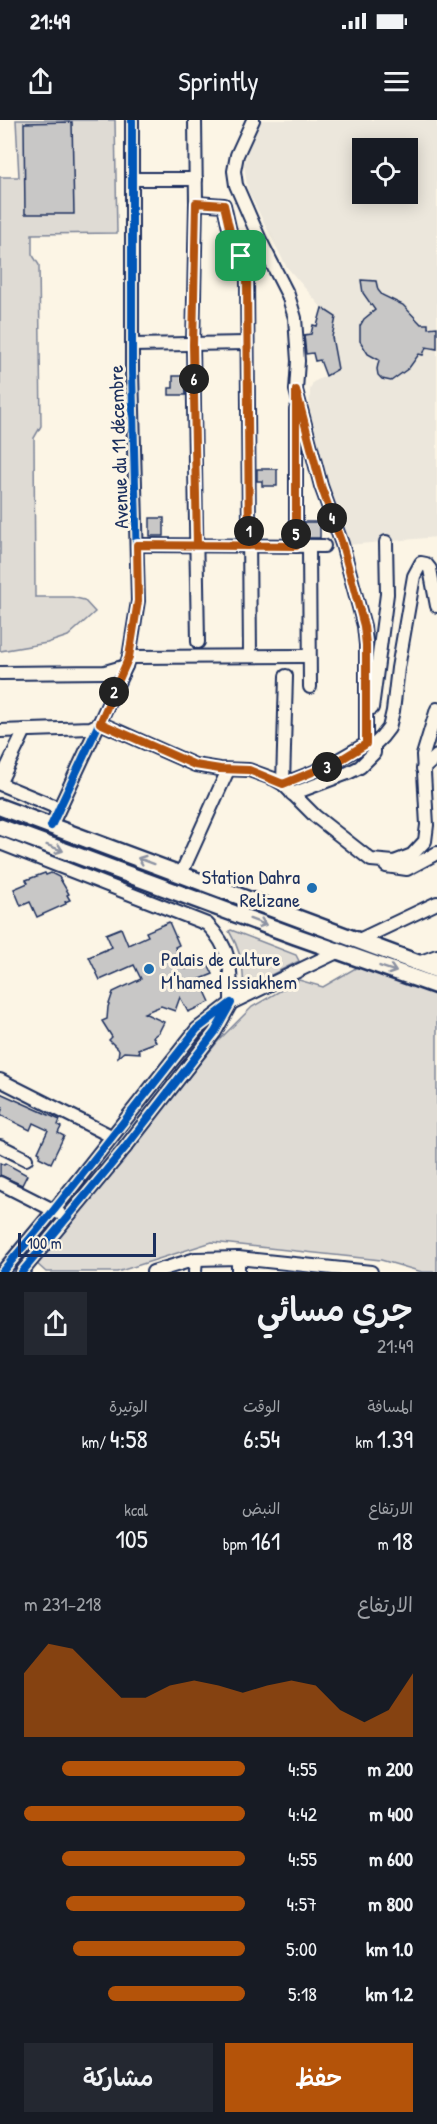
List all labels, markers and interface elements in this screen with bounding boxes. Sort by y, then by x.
text: 21:49 [30,6,70,36]
text: Sprintly [178,63,259,99]
icon: share [24,65,57,98]
icon: menu [380,65,413,98]
map controls [352,138,418,204]
button: locate [352,138,418,204]
pin [215,230,266,281]
icon: arrive [224,239,257,272]
pin: 6 [179,364,209,394]
street label: Avenue du 11 décembre [102,365,134,529]
text: 6 [191,368,197,390]
pin: 4 [317,503,347,533]
text: 4 [329,507,335,529]
pin: 1 [234,516,264,546]
pin: 5 [281,519,311,549]
text: 1 [246,520,252,542]
text: 5 [293,523,299,545]
pin: 2 [99,677,129,707]
text: 2 [110,681,118,703]
pin: 3 [312,752,342,782]
text: 3 [323,756,331,778]
one-way arrow [45,843,64,854]
one-way arrow [137,855,156,866]
place label: Station Dahra Relizane [202,863,300,913]
marker: Station Dahra Relizane [305,881,319,895]
one-way arrow [248,918,266,929]
place label: Palais de culture M'hamed Issiakhem [161,945,297,995]
marker: Palais de culture M'hamed Issiakhem [142,962,156,976]
one-way arrow [378,964,397,975]
scale bar [18,1230,156,1258]
text: 100 m [27,1232,62,1254]
text: جري مسائي [257,1287,413,1331]
button: share [24,1292,87,1355]
text: 21:49 [377,1332,413,1359]
text: الوتيرة [109,1395,148,1417]
text: الوقت [243,1395,280,1417]
text: المسافة [367,1395,413,1417]
text: 4:58 [110,1421,148,1456]
text: 6:54 [243,1421,280,1456]
text: 1.39 [377,1421,413,1456]
text: /km [82,1431,110,1453]
text: km [356,1431,377,1453]
text: النبض [242,1497,280,1519]
text: الارتفاع [368,1497,413,1519]
text: kcal [124,1499,148,1521]
text: 105 [116,1521,148,1556]
text: 161 [251,1523,280,1558]
text: 18 [392,1523,413,1558]
text: bpm [223,1533,251,1555]
text: m [378,1533,392,1555]
text: 218–231 m [24,1590,102,1617]
text: الارتفاع [357,1591,413,1618]
text: 4:55 [288,1755,317,1782]
text: 200 m [368,1755,413,1782]
text: 4:42 [288,1800,317,1827]
text: 400 m [369,1800,413,1827]
text: 4:55 [288,1845,317,1872]
text: 600 m [369,1845,413,1872]
text: 4:57 [287,1890,317,1917]
text: 800 m [368,1890,413,1917]
text: 5:00 [286,1935,317,1962]
text: 1.0 km [366,1935,413,1962]
text: 5:18 [288,1980,317,2007]
text: 1.2 km [366,1980,413,2007]
button: مشاركة [24,2043,213,2112]
button: حفظ [225,2043,413,2112]

